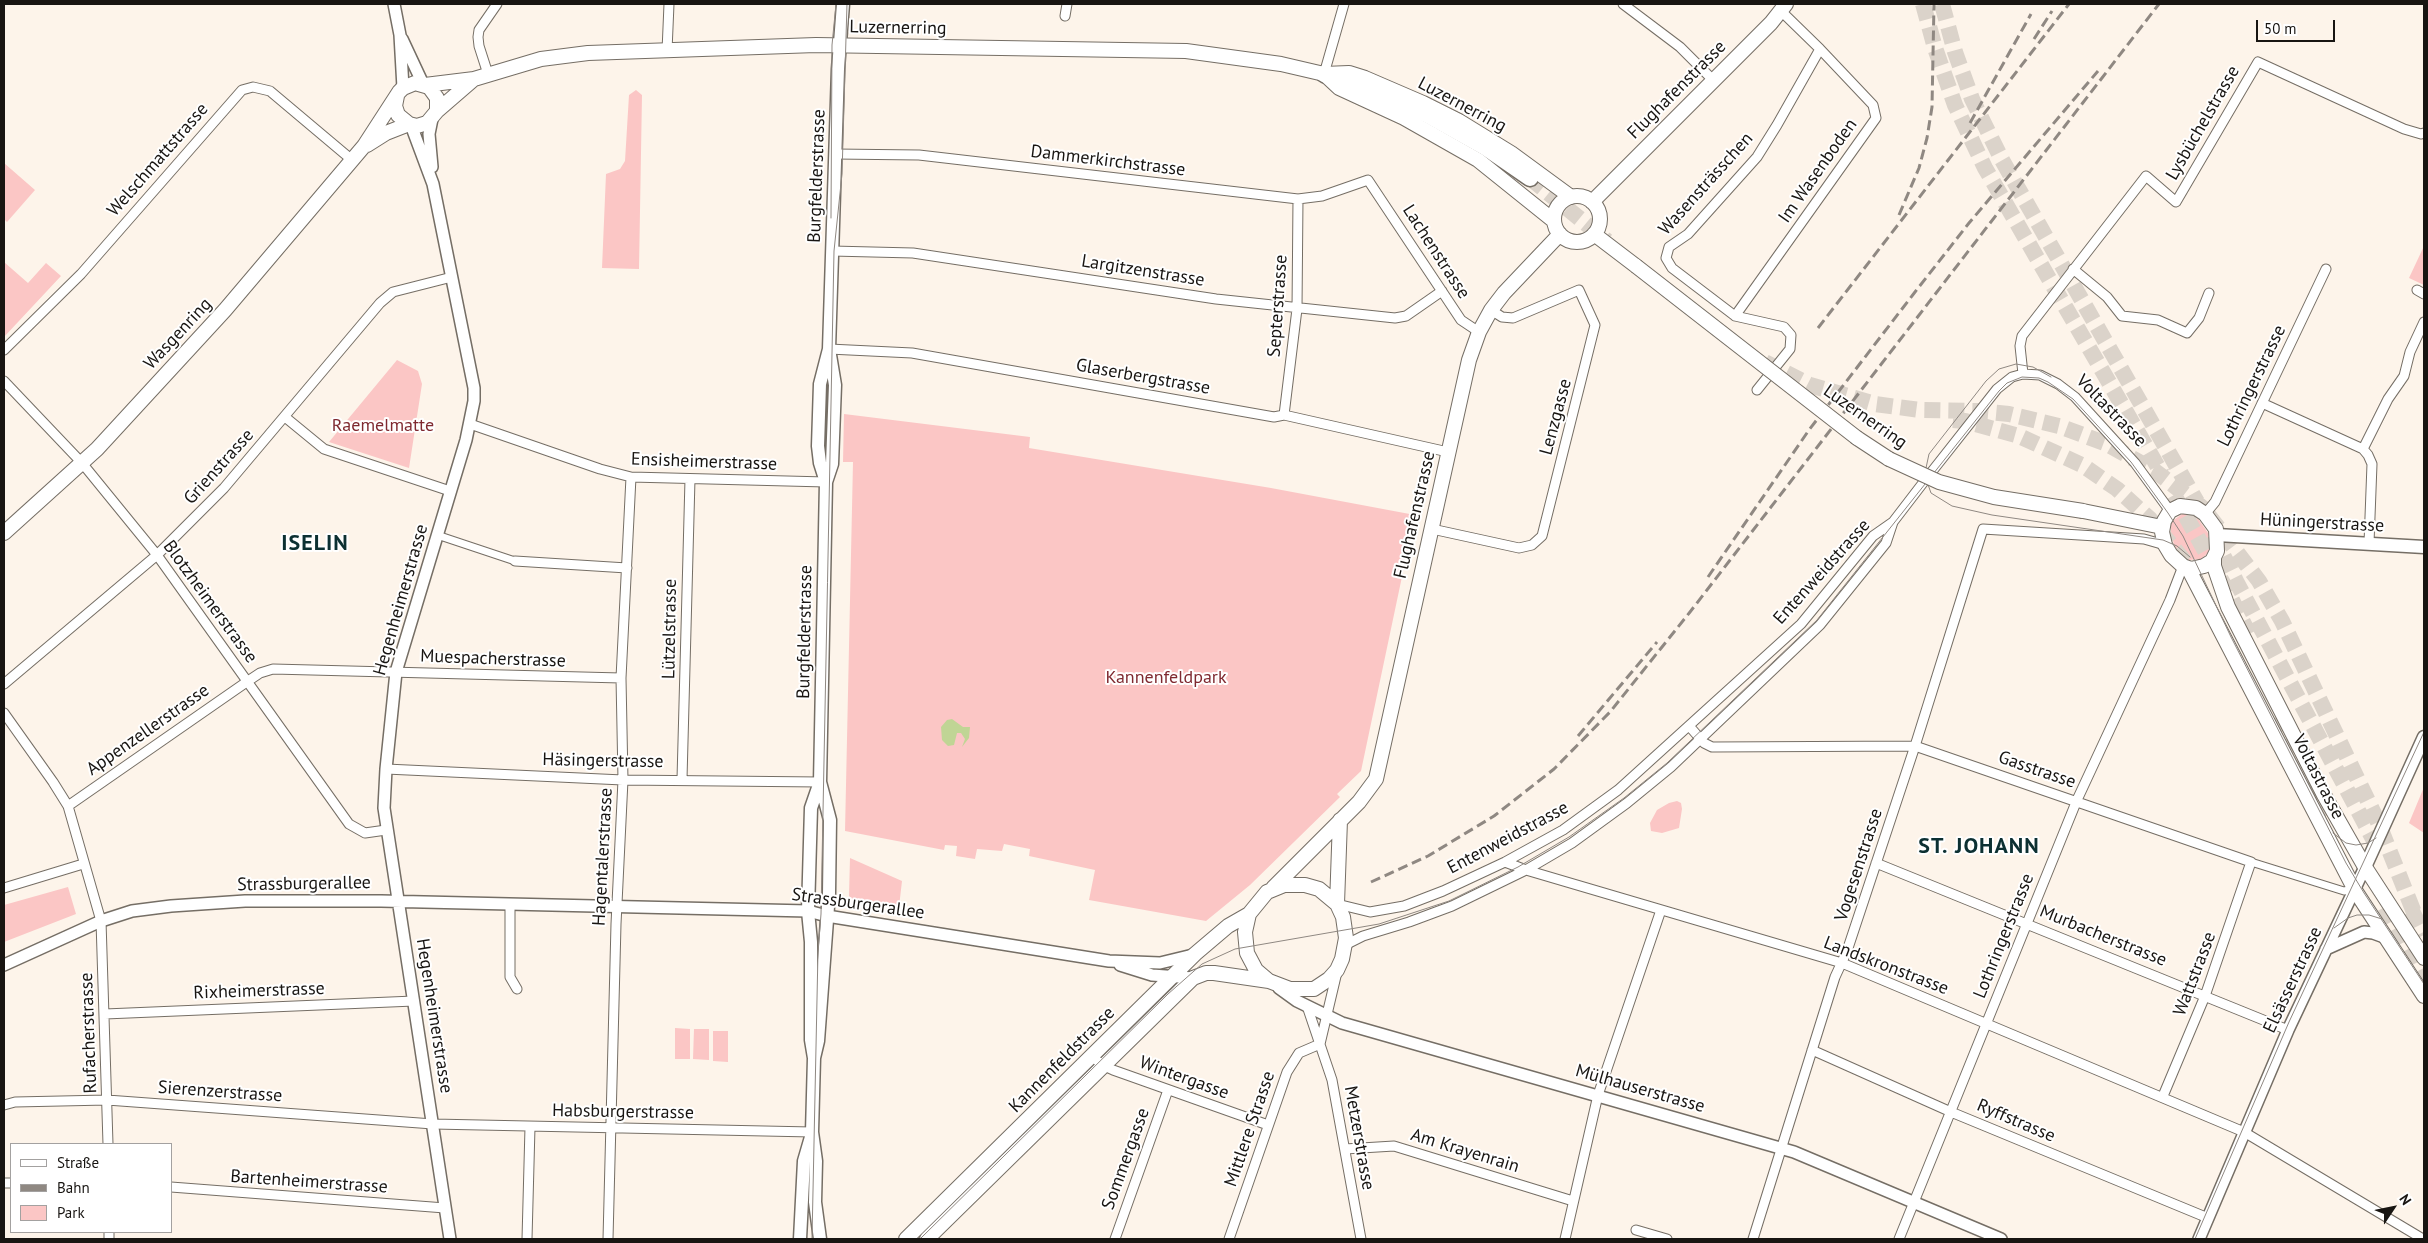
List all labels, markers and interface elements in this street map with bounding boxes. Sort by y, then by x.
scale bar [2258,10,2337,42]
street label: Luzernerring [849,16,947,40]
text: 50 m [2264,19,2297,38]
street label: Flughafenstrasse [1623,36,1731,144]
street label: Lysbüchelstrasse [2162,62,2244,184]
street label: Luzernerring [1414,73,1510,137]
street label: Welschmattstrasse [103,99,213,221]
street label: Burgfelderstrasse [804,109,830,243]
street label: Im Wasenboden [1774,115,1862,227]
street label: Wasensträsschen [1654,128,1758,240]
street label: Dammerkirchstrasse [1029,141,1187,181]
street label: Lachenstrasse [1398,201,1474,303]
street label: Largitzenstrasse [1080,251,1206,291]
street label: Septerstrasse [1264,254,1292,358]
street label: Wasgenring [139,294,217,374]
street label: Lothringerstrasse [2213,322,2291,450]
street label: Glaserbergstrasse [1074,355,1212,399]
street label: Voltastrasse [2071,370,2151,452]
street label: Lenzgasse [1535,377,1577,457]
street label: Luzernerring [1819,380,1911,454]
park label: Raemelmatte [332,415,434,437]
street label: Grienstrasse [180,425,258,509]
street label: Ensisheimerstrasse [631,449,777,475]
street label: Flughafenstrasse [1390,449,1440,581]
street label: Hüningerstrasse [2259,509,2385,537]
street label: Entenweidstrasse [1769,515,1875,629]
street label: Hegenheimerstrasse [369,522,433,678]
district label: ISELIN [281,531,349,557]
street label: Blotzheimerstrasse [158,536,262,668]
street label: Burgfelderstrasse [793,565,817,699]
street label: Lützelstrasse [658,579,682,679]
street label: Muespacherstrasse [420,646,566,672]
park label: Kannenfeldpark [1105,667,1227,689]
street label: Appenzellerstrasse [83,680,213,780]
street label: Voltastrasse [2287,731,2349,823]
street label: Gasstrasse [1995,747,2079,793]
street label: Häsingerstrasse [542,749,664,773]
street label: Hagentalerstrasse [589,787,617,927]
street label: Entenweidstrasse [1444,797,1572,879]
street label: Vogesenstrasse [1831,806,1887,924]
district label: ST. JOHANN [1917,834,2041,860]
street label: Lothringerstrasse [1969,870,2039,1002]
street label: Strassburgerallee [237,872,371,896]
street label: Strassburgerallee [790,884,926,924]
street label: Murbacherstrasse [2036,901,2170,971]
street label: Elsässerstrasse [2259,923,2327,1037]
street label: Wattstrasse [2169,929,2221,1019]
street label: Landskronstrasse [1820,932,1952,1000]
street label: Hegenheimerstrasse [411,937,457,1095]
street label: Rufacherstrasse [76,972,102,1094]
street label: Rixheimerstrasse [193,978,325,1004]
street label: Kannenfeldstrasse [1005,1003,1119,1117]
street label: Wintergasse [1136,1052,1232,1104]
street label: Mülhauserstrasse [1573,1060,1707,1118]
street label: Mittlere Strasse [1220,1068,1280,1190]
street label: Sierenzerstrasse [157,1077,283,1107]
street label: Metzerstrasse [1339,1084,1379,1192]
street label: Ryffstrasse [1974,1095,2058,1147]
street label: Habsburgerstrasse [552,1100,694,1124]
street label: Sommergasse [1098,1105,1154,1213]
street label: Am Krayenrain [1408,1124,1522,1178]
legend [10,1143,172,1233]
text: Straße [57,1153,99,1172]
street label: Bartenheimerstrasse [230,1166,388,1198]
text: Bahn [57,1178,90,1197]
north arrow [2368,1183,2418,1233]
text: N [2395,1191,2415,1208]
text: Park [57,1203,85,1222]

